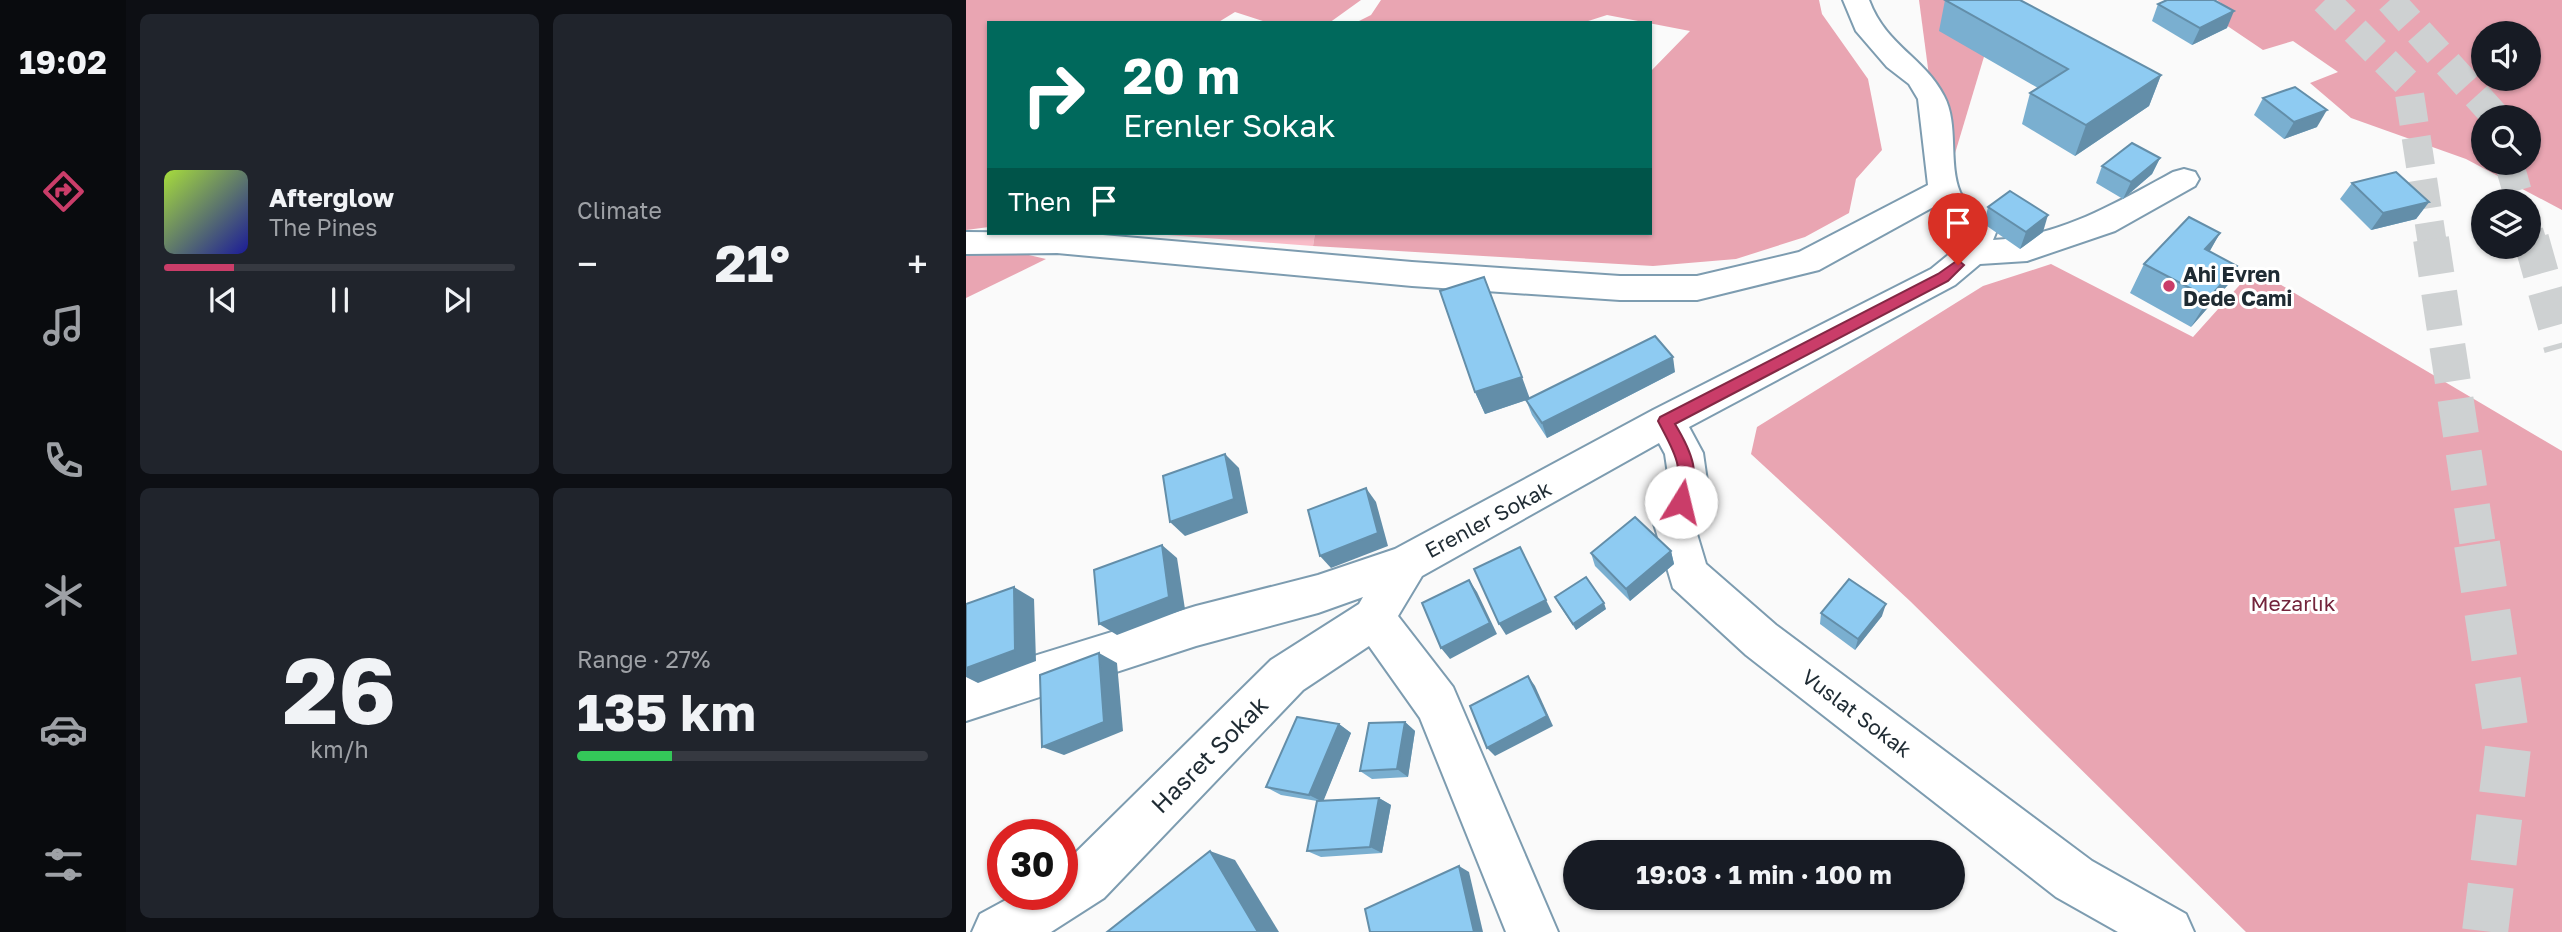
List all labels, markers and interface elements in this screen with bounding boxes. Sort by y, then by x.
map controls [2471,21,2541,259]
button: sound [2471,21,2541,91]
text: 19:02 [19,43,107,81]
text: 20 m [1123,46,1240,105]
icon: right [1008,49,1099,140]
button: search [2471,105,2541,175]
text: Erenler Sokak [1123,106,1335,144]
icon: directions [39,167,88,216]
text: Afterglow [269,182,394,213]
icon: arrive [1085,182,1123,220]
text: Then [1008,186,1071,217]
button: layers [2471,189,2541,259]
pin [1928,193,1988,265]
text: Climate [577,196,662,224]
icon: arrive [1939,204,1977,242]
text: The Pines [269,213,377,241]
text: 21° [715,231,790,293]
text: − [577,241,598,286]
text: + [907,241,928,286]
place label: Ahi Evren Dede Cami [2183,261,2292,311]
marker: Ahi Evren Dede Cami [2161,278,2177,294]
icon: previous [204,281,242,319]
icon: pause [321,281,359,319]
icon: next [438,281,476,319]
icon: music [39,301,88,350]
icon: phone [39,436,88,485]
position arrow [1644,465,1718,539]
street label: Erenler Sokak [1420,475,1556,563]
icon: climate [39,571,88,620]
park label: Mezarlık [2250,590,2336,616]
text: 26 [283,635,396,744]
text: Range · 27% [577,645,710,673]
street label: Vuslat Sokak [1797,663,1917,763]
text: 135 km [577,680,756,742]
street label: Hasret Sokak [1145,690,1273,818]
icon: car [39,705,88,754]
text: km/h [310,735,369,763]
speed limit sign: 30 [987,819,1078,910]
icon: filters [39,840,88,889]
text: 19:03 · 1 min · 100 m [1636,859,1892,890]

